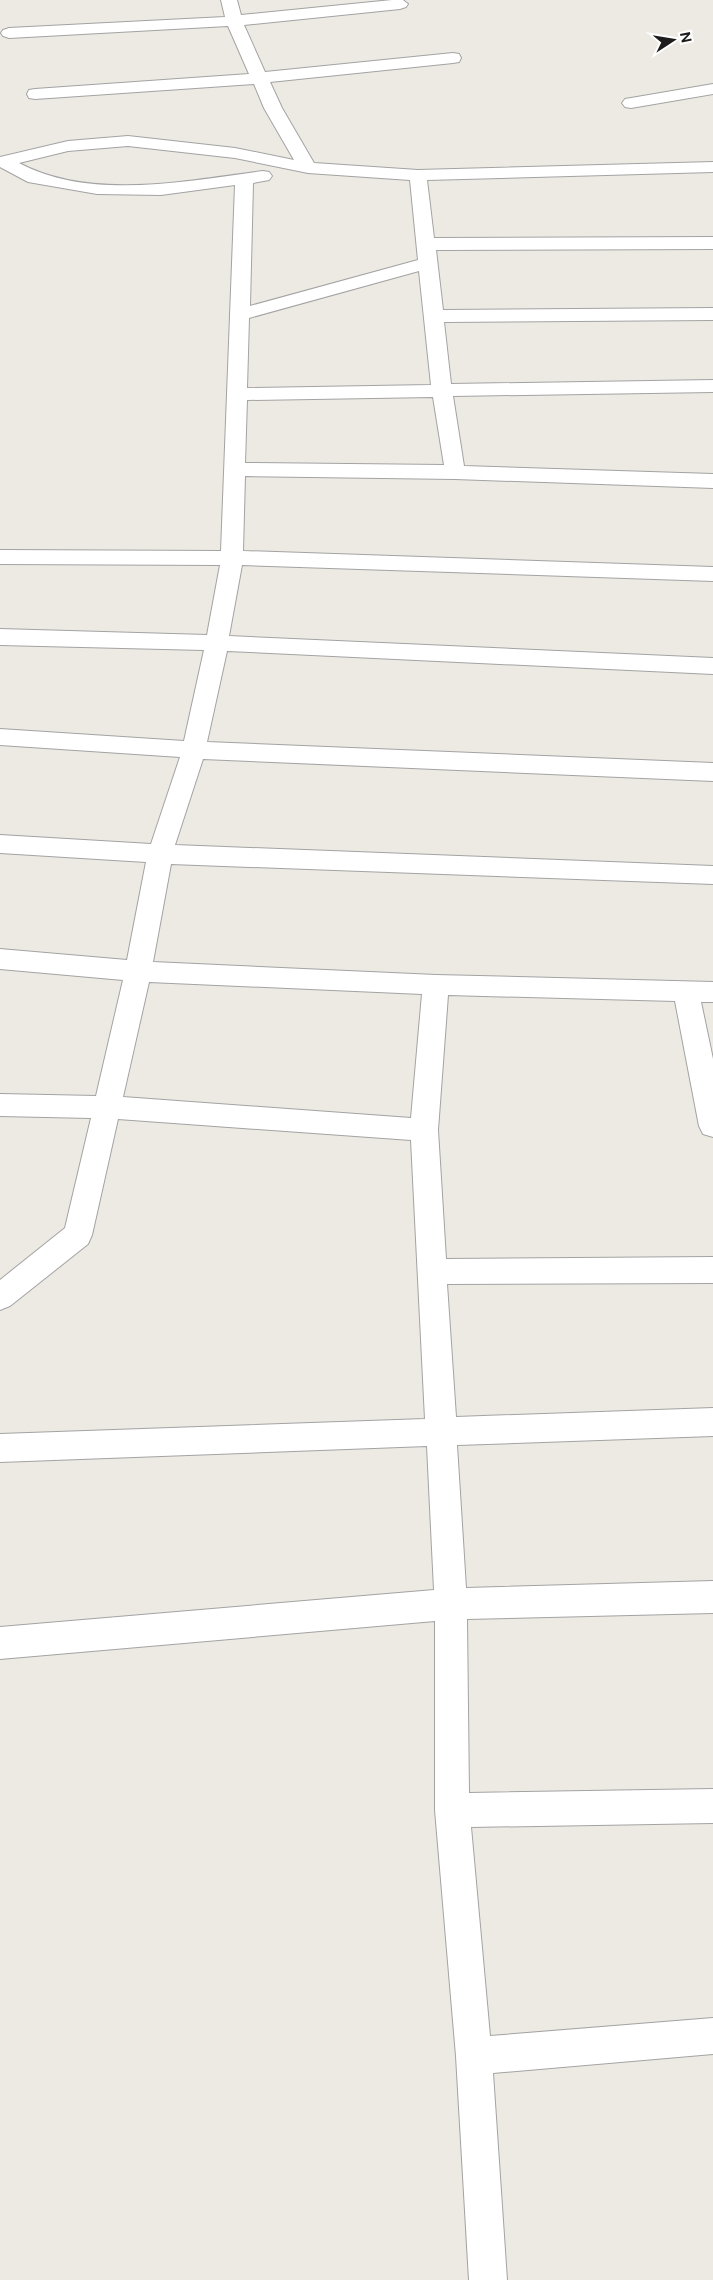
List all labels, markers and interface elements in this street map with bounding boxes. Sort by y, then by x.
north arrow [648,15,698,65]
text: N [677,30,695,44]

